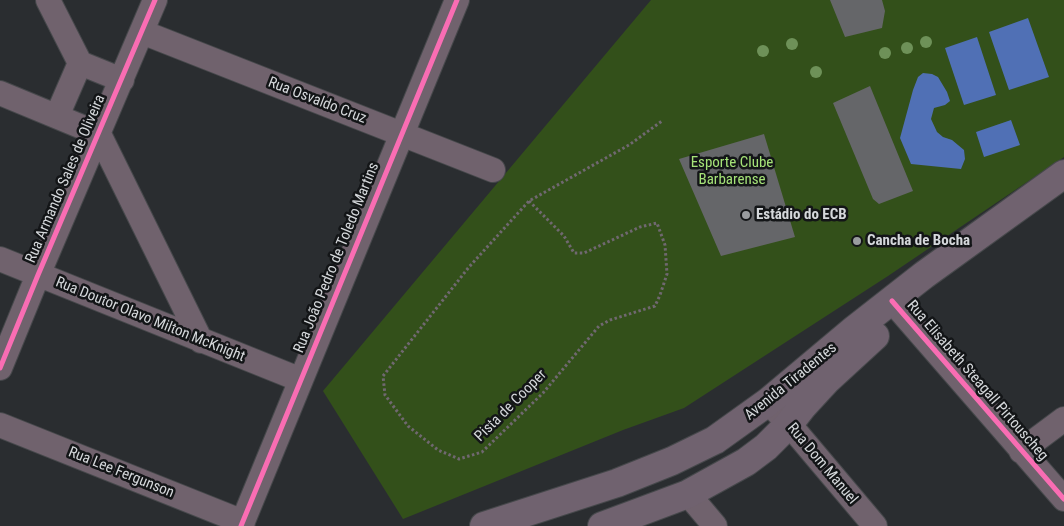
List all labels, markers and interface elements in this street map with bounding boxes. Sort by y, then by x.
street label: Rua Osvaldo Cruz [265,74,369,128]
street label: Rua Armando Sales de Oliveira [22,92,110,266]
park label: Esporte Clube Barbarense [691,154,773,189]
street label: Rua João Pedro de Toledo Martins [290,160,384,356]
place label: Estádio do ECB [756,206,847,224]
marker: Estádio do ECB [740,209,752,221]
place label: Cancha de Bocha [867,232,970,250]
marker: Cancha de Bocha [851,235,863,247]
street label: Rua Doutor Olavo Milton McKnight [53,274,247,366]
street label: Rua Elisabeth Steagall Pirtouscheg [903,297,1051,465]
street label: Avenida Tiradentes [741,339,841,425]
street label: Pista de Cooper [471,366,551,446]
street label: Rua Dom Manuel [783,420,861,508]
street label: Rua Lee Fergunson [65,444,177,502]

